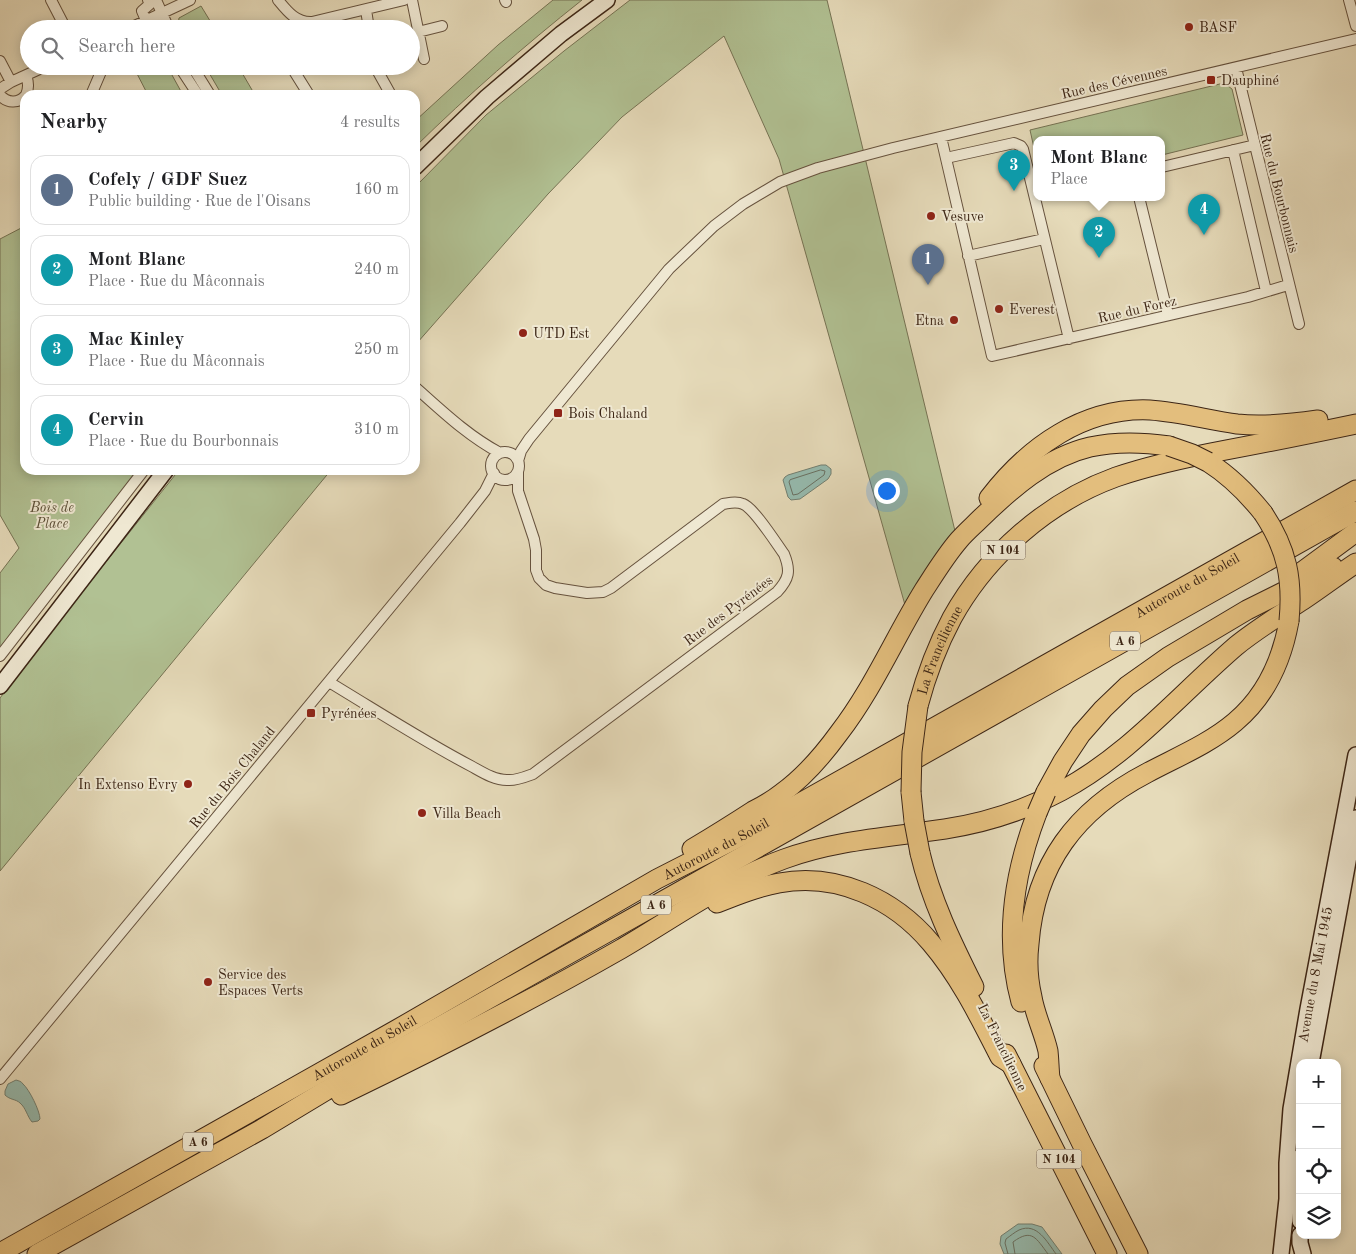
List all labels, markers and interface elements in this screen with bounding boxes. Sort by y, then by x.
search box [20,20,420,75]
marker: BASF [1183,21,1195,33]
place label: BASF [1199,21,1237,35]
icon: search [38,34,66,62]
text: Search here [78,38,175,57]
street label: Rue des Cévennes [1060,64,1169,102]
marker: Dauphiné [1205,74,1217,86]
place label: Dauphiné [1221,74,1279,88]
text: Nearby [40,112,108,133]
text: 4 results [340,115,400,131]
street label: Rue du Bourbonnais [1257,132,1301,254]
popup [1033,136,1165,201]
text: Mont Blanc [1050,149,1148,168]
pin: 3 [998,150,1030,191]
text: Cofely / GDF Suez [88,171,247,190]
text: Place [1050,172,1088,188]
text: 1 [52,182,62,198]
text: 160 m [354,182,399,198]
text: Public building · Rue de l'Oisans [88,194,311,210]
pin: 4 [1188,194,1220,235]
marker: Vesuve [925,210,937,222]
place label: Vesuve [941,210,984,224]
pin: 2 [1083,217,1115,258]
pin: 1 [912,244,944,285]
text: Mont Blanc [88,251,186,270]
text: 2 [52,262,62,278]
text: 240 m [354,262,399,278]
text: Place · Rue du Mâconnais [88,274,265,290]
street label: Rue du Forez [1097,294,1178,326]
marker: Everest [993,303,1005,315]
place label: Everest [1009,303,1055,317]
place label: Etna [915,314,944,328]
marker: Etna [948,314,960,326]
marker: UTD Est [517,327,529,339]
place label: UTD Est [533,327,589,341]
text: Mac Kinley [88,331,184,350]
text: 3 [52,342,62,358]
text: 250 m [354,342,399,358]
text: Place · Rue du Mâconnais [88,354,265,370]
marker: Bois Chaland [552,407,564,419]
place label: Bois Chaland [568,407,648,421]
text: Cervin [88,411,144,430]
text: 4 [52,422,62,438]
text: 310 m [354,422,399,438]
text: Place · Rue du Bourbonnais [88,434,279,450]
your location [874,478,900,504]
park label: Bois de Place [29,501,74,531]
road number: N 104 [980,540,1026,560]
street label: Autoroute du Soleil [1133,551,1242,621]
street label: Rue des Pyrénées [682,573,776,649]
street label: La Francilienne [916,604,965,697]
road number: A 6 [1110,631,1140,650]
marker: Pyrénées [305,707,317,719]
place label: Pyrénées [321,707,377,721]
street label: Rue du Bois Chaland [188,724,278,831]
place label: In Extenso Evry [78,778,179,792]
marker: In Extenso Evry [182,778,194,790]
marker: Villa Beach [416,807,428,819]
place label: Villa Beach [432,807,501,821]
street label: Autoroute du Soleil [661,816,772,883]
road number: A 6 [641,896,671,914]
street label: Avenue du 8 Mai 1945 [1296,906,1335,1044]
place label: Service des Espaces Verts [218,968,303,998]
marker: Service des Espaces Verts [202,976,214,988]
street label: La Francilienne [975,1002,1029,1093]
street label: Autoroute du Soleil [310,1013,420,1084]
map controls [1296,1059,1341,1239]
button: + [1296,1059,1341,1104]
button: − [1296,1104,1341,1149]
road number: A 6 [183,1132,213,1152]
button: locate [1296,1149,1341,1194]
road number: N 104 [1036,1150,1082,1168]
button: layers [1296,1194,1341,1239]

